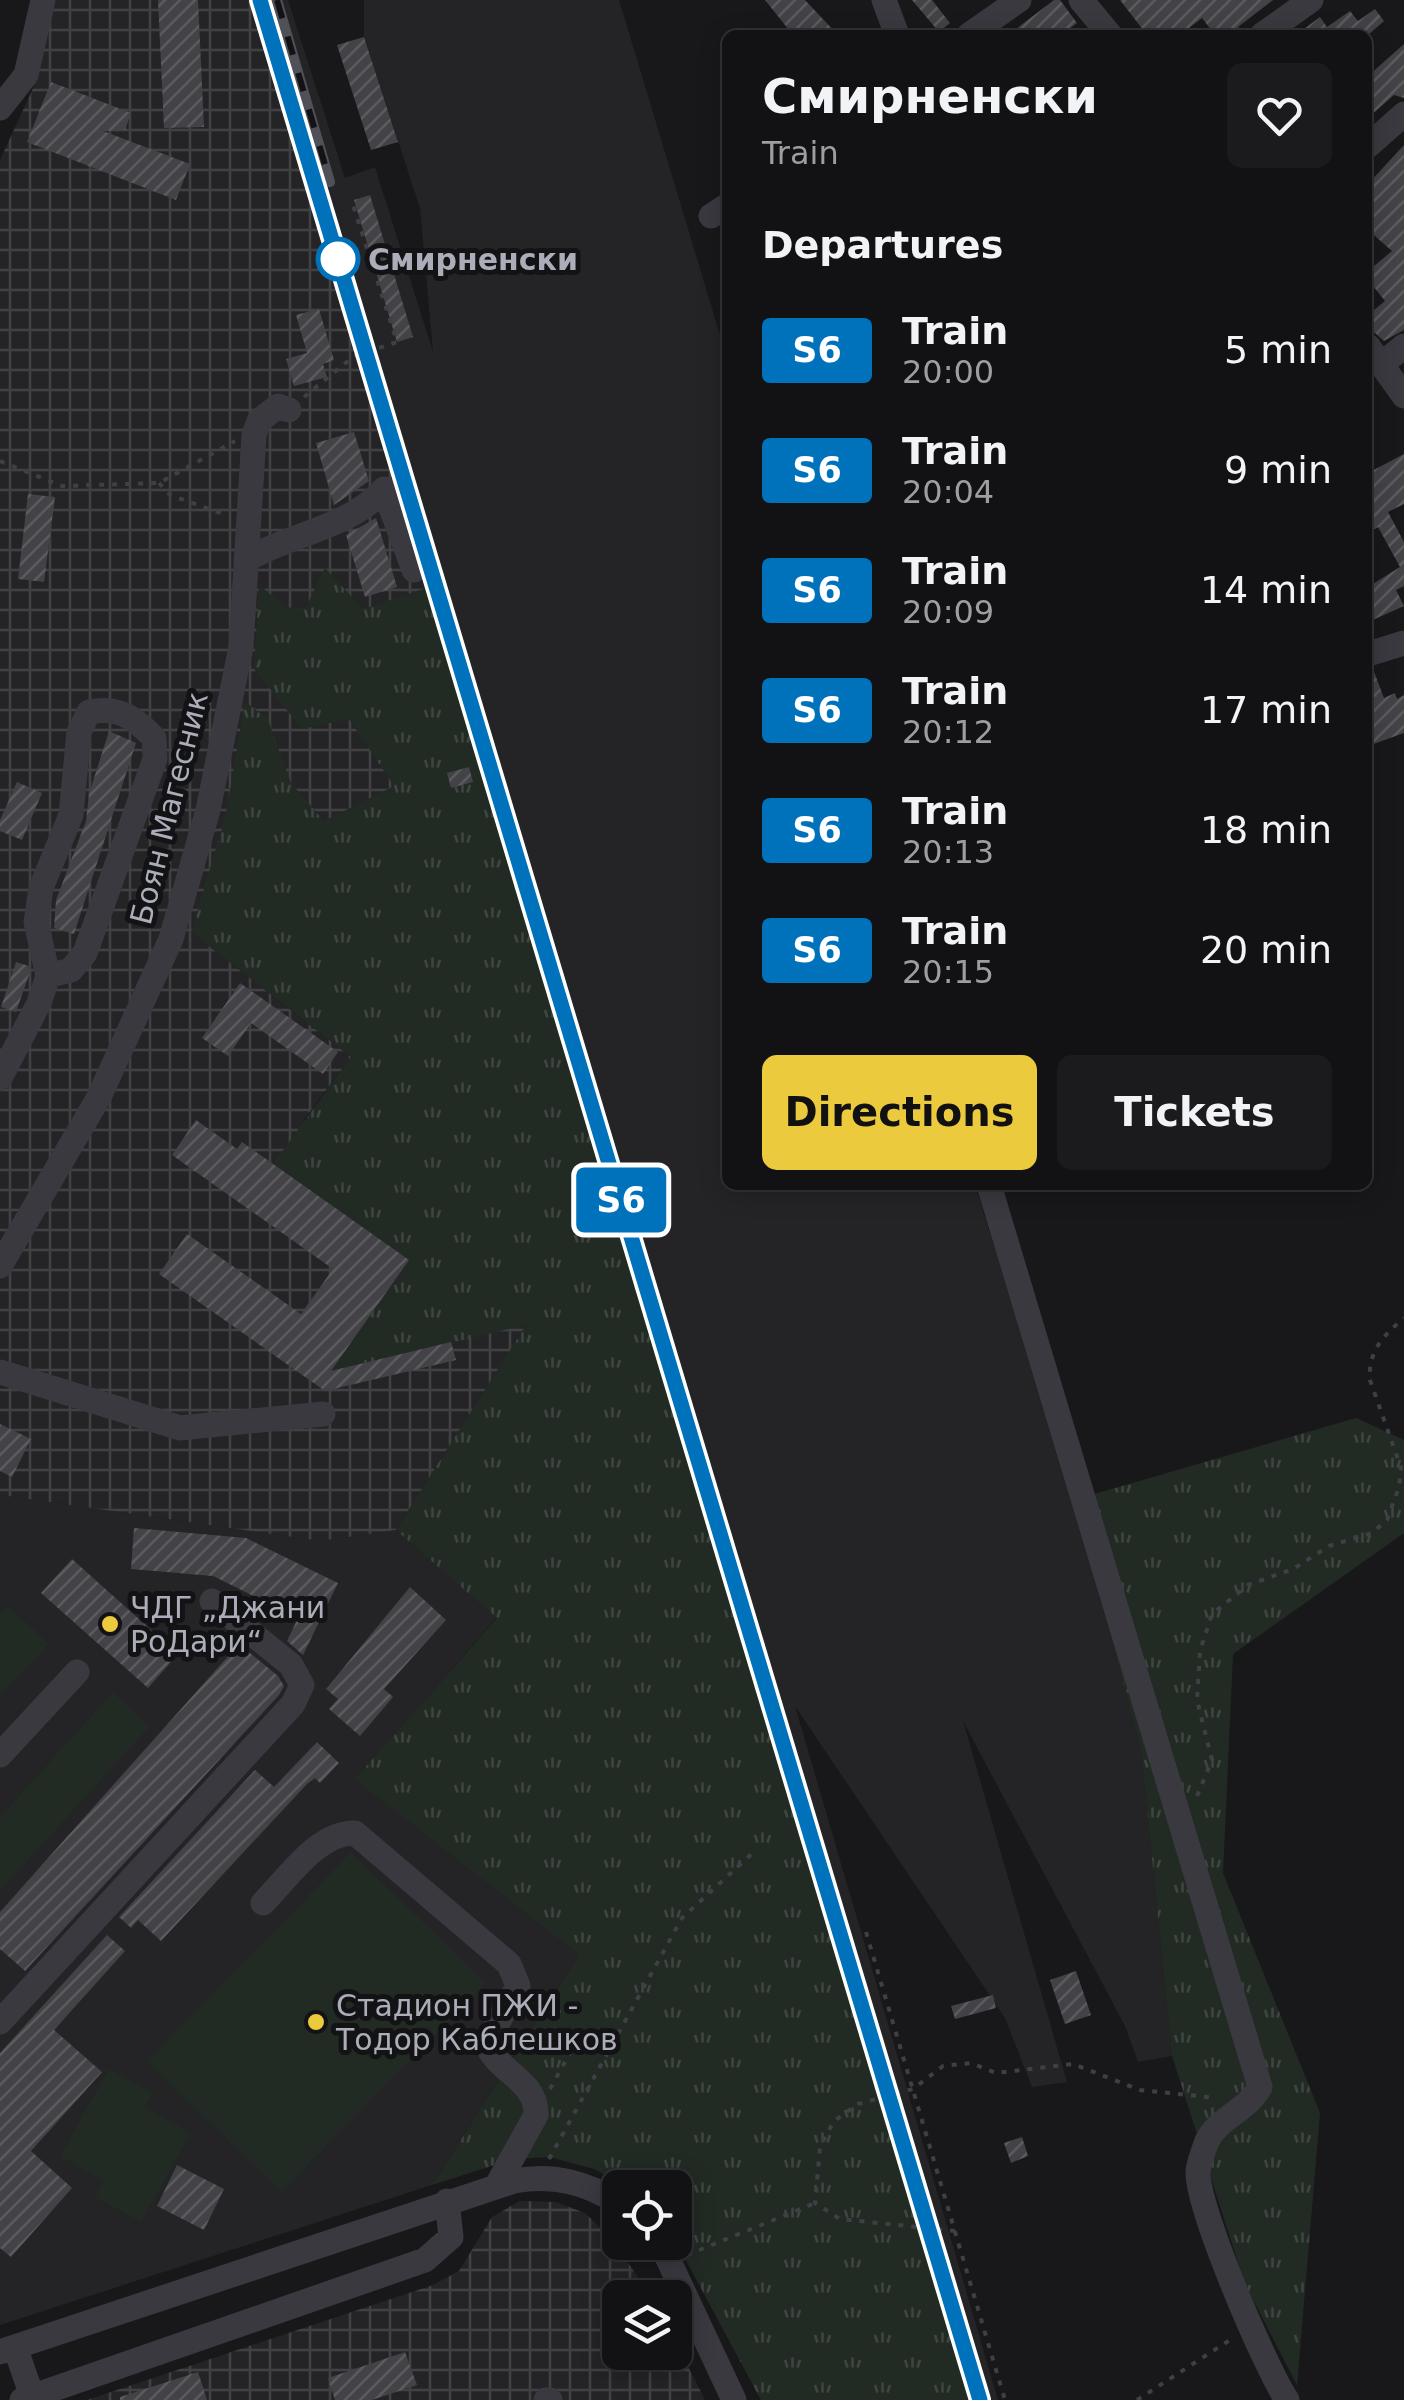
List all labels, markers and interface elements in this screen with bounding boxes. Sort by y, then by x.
button: heart [1227,63,1332,168]
text: Смирненски [762,68,1098,124]
text: Train [762,134,839,172]
text: Departures [762,223,1003,267]
marker: Смирненски [317,238,359,280]
place label: Смирненски [368,242,578,277]
text: Train [902,309,1008,353]
text: 5 min [1224,328,1332,372]
text: S6 [792,330,842,370]
text: 20:00 [902,353,994,391]
text: Train [902,429,1008,473]
text: 9 min [1224,448,1332,492]
text: S6 [792,450,842,490]
text: 20:04 [902,473,994,511]
text: Train [902,549,1008,593]
text: 14 min [1200,568,1332,612]
text: S6 [792,570,842,610]
text: 20:09 [902,593,994,631]
text: Train [902,669,1008,713]
street label: Боян Магесник [123,688,215,928]
text: 17 min [1200,688,1332,732]
text: S6 [792,690,842,730]
text: 20:12 [902,713,994,751]
text: Train [902,789,1008,833]
text: 18 min [1200,808,1332,852]
text: S6 [792,810,842,850]
text: 20:13 [902,833,994,871]
text: Train [902,909,1008,953]
text: 20 min [1200,928,1332,972]
text: S6 [792,930,842,970]
text: 20:15 [902,953,994,991]
button: Directions [762,1055,1037,1170]
button: Tickets [1057,1055,1332,1170]
line badge: S6 [576,1168,666,1232]
text: S6 [596,1180,646,1220]
place label: ЧДГ „Джани РоДари“ [130,1590,325,1659]
marker: ЧДГ „Джани РоДари“ [99,1613,121,1635]
place label: Стадион ПЖИ - Тодор Каблешков [335,1988,618,2057]
marker: Стадион ПЖИ - Тодор Каблешков [305,2011,327,2033]
map controls [602,2170,692,2370]
button: locate [602,2170,692,2260]
button: layers [602,2280,692,2370]

